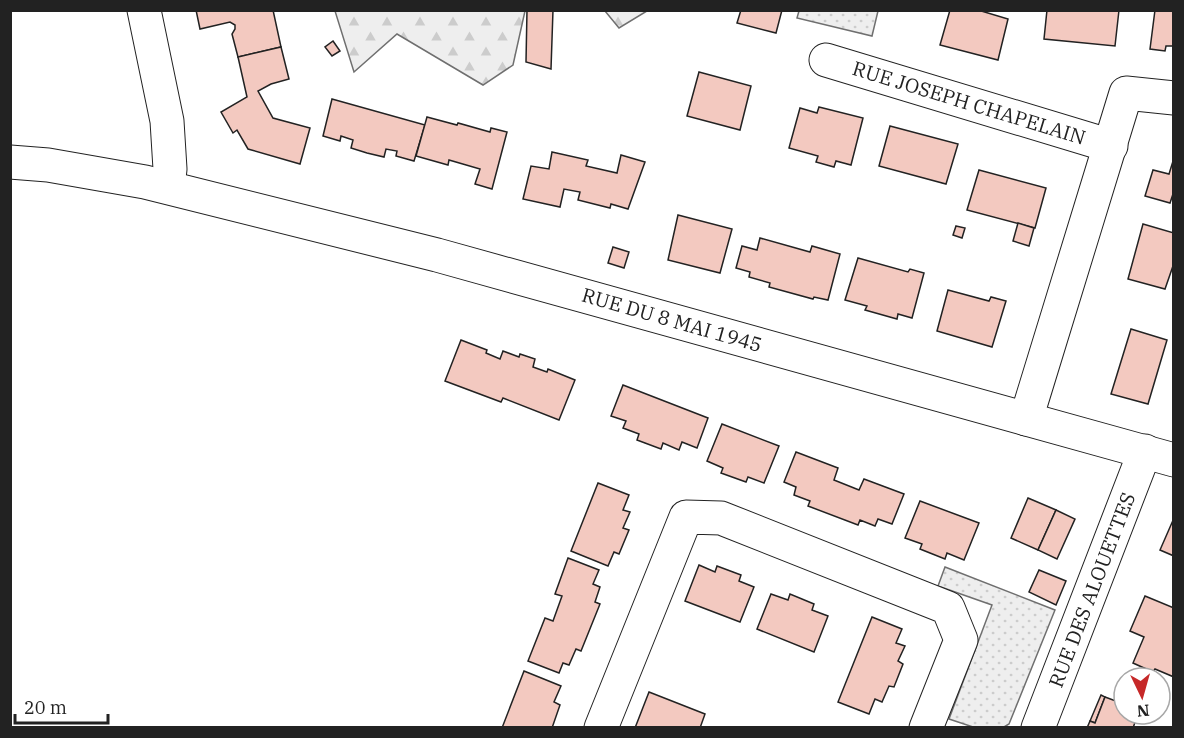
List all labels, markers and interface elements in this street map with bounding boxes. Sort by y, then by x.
street label: RUE JOSEPH CHAPELAIN [849,54,1089,151]
street label: RUE DU 8 MAI 1945 [579,281,765,358]
street label: RUE DES ALOUETTES [1042,488,1141,691]
north arrow [1112,666,1172,726]
scale bar [15,687,108,725]
text: 20 m [24,696,67,719]
text: N [1136,700,1150,721]

